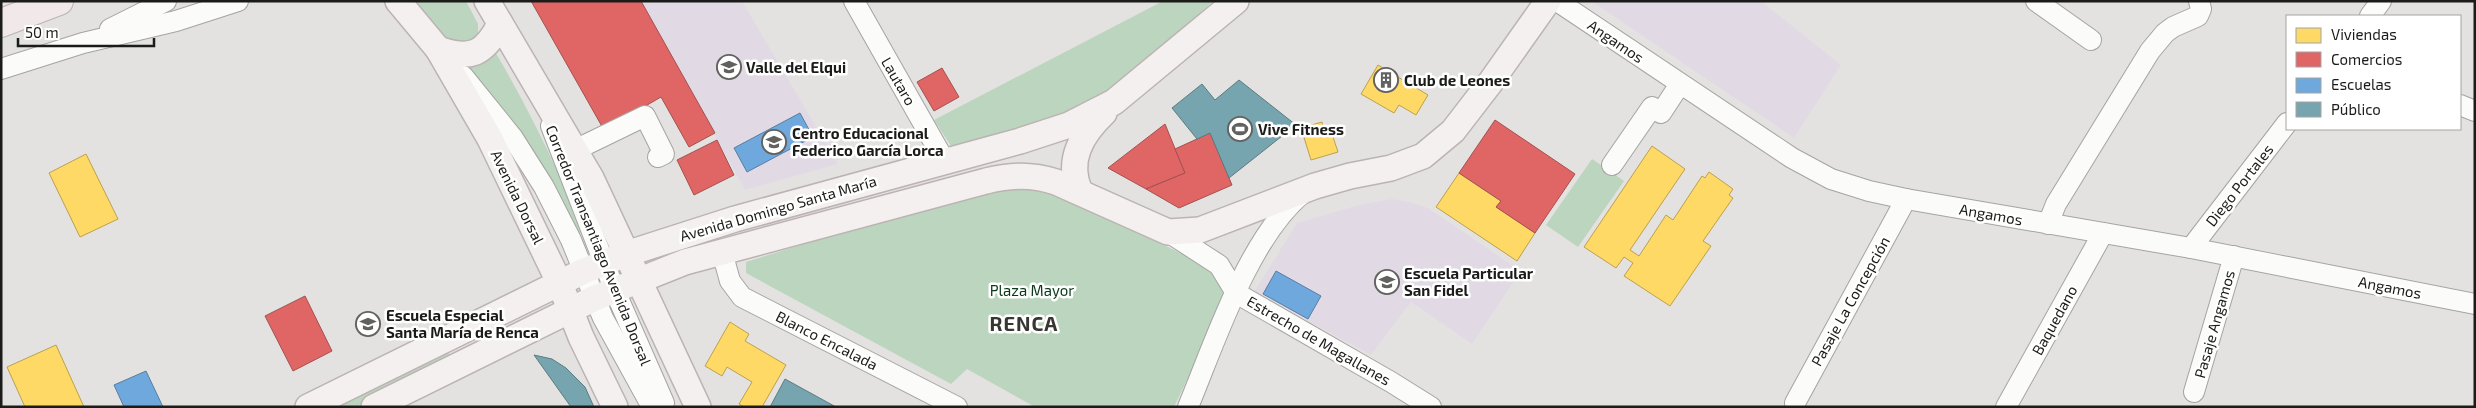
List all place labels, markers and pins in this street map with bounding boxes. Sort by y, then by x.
school or university icon: Valle del Elqui [716,54,742,80]
place label: Valle del Elqui [746,58,846,76]
building icon: Club de Leones [1373,67,1399,93]
place label: Club de Leones [1404,71,1510,89]
sports icon: Vive Fitness [1227,116,1253,142]
place label: Vive Fitness [1258,120,1344,138]
place label: Centro Educacional Federico García Lorca [792,124,944,159]
school or university icon: Centro Educacional Federico García Lorca [761,129,787,155]
place label: Escuela Particular San Fidel [1404,264,1534,299]
school or university icon: Escuela Particular San Fidel [1374,269,1400,295]
place label: Escuela Especial Santa María de Renca [386,306,539,341]
school or university icon: Escuela Especial Santa María de Renca [355,311,381,337]

